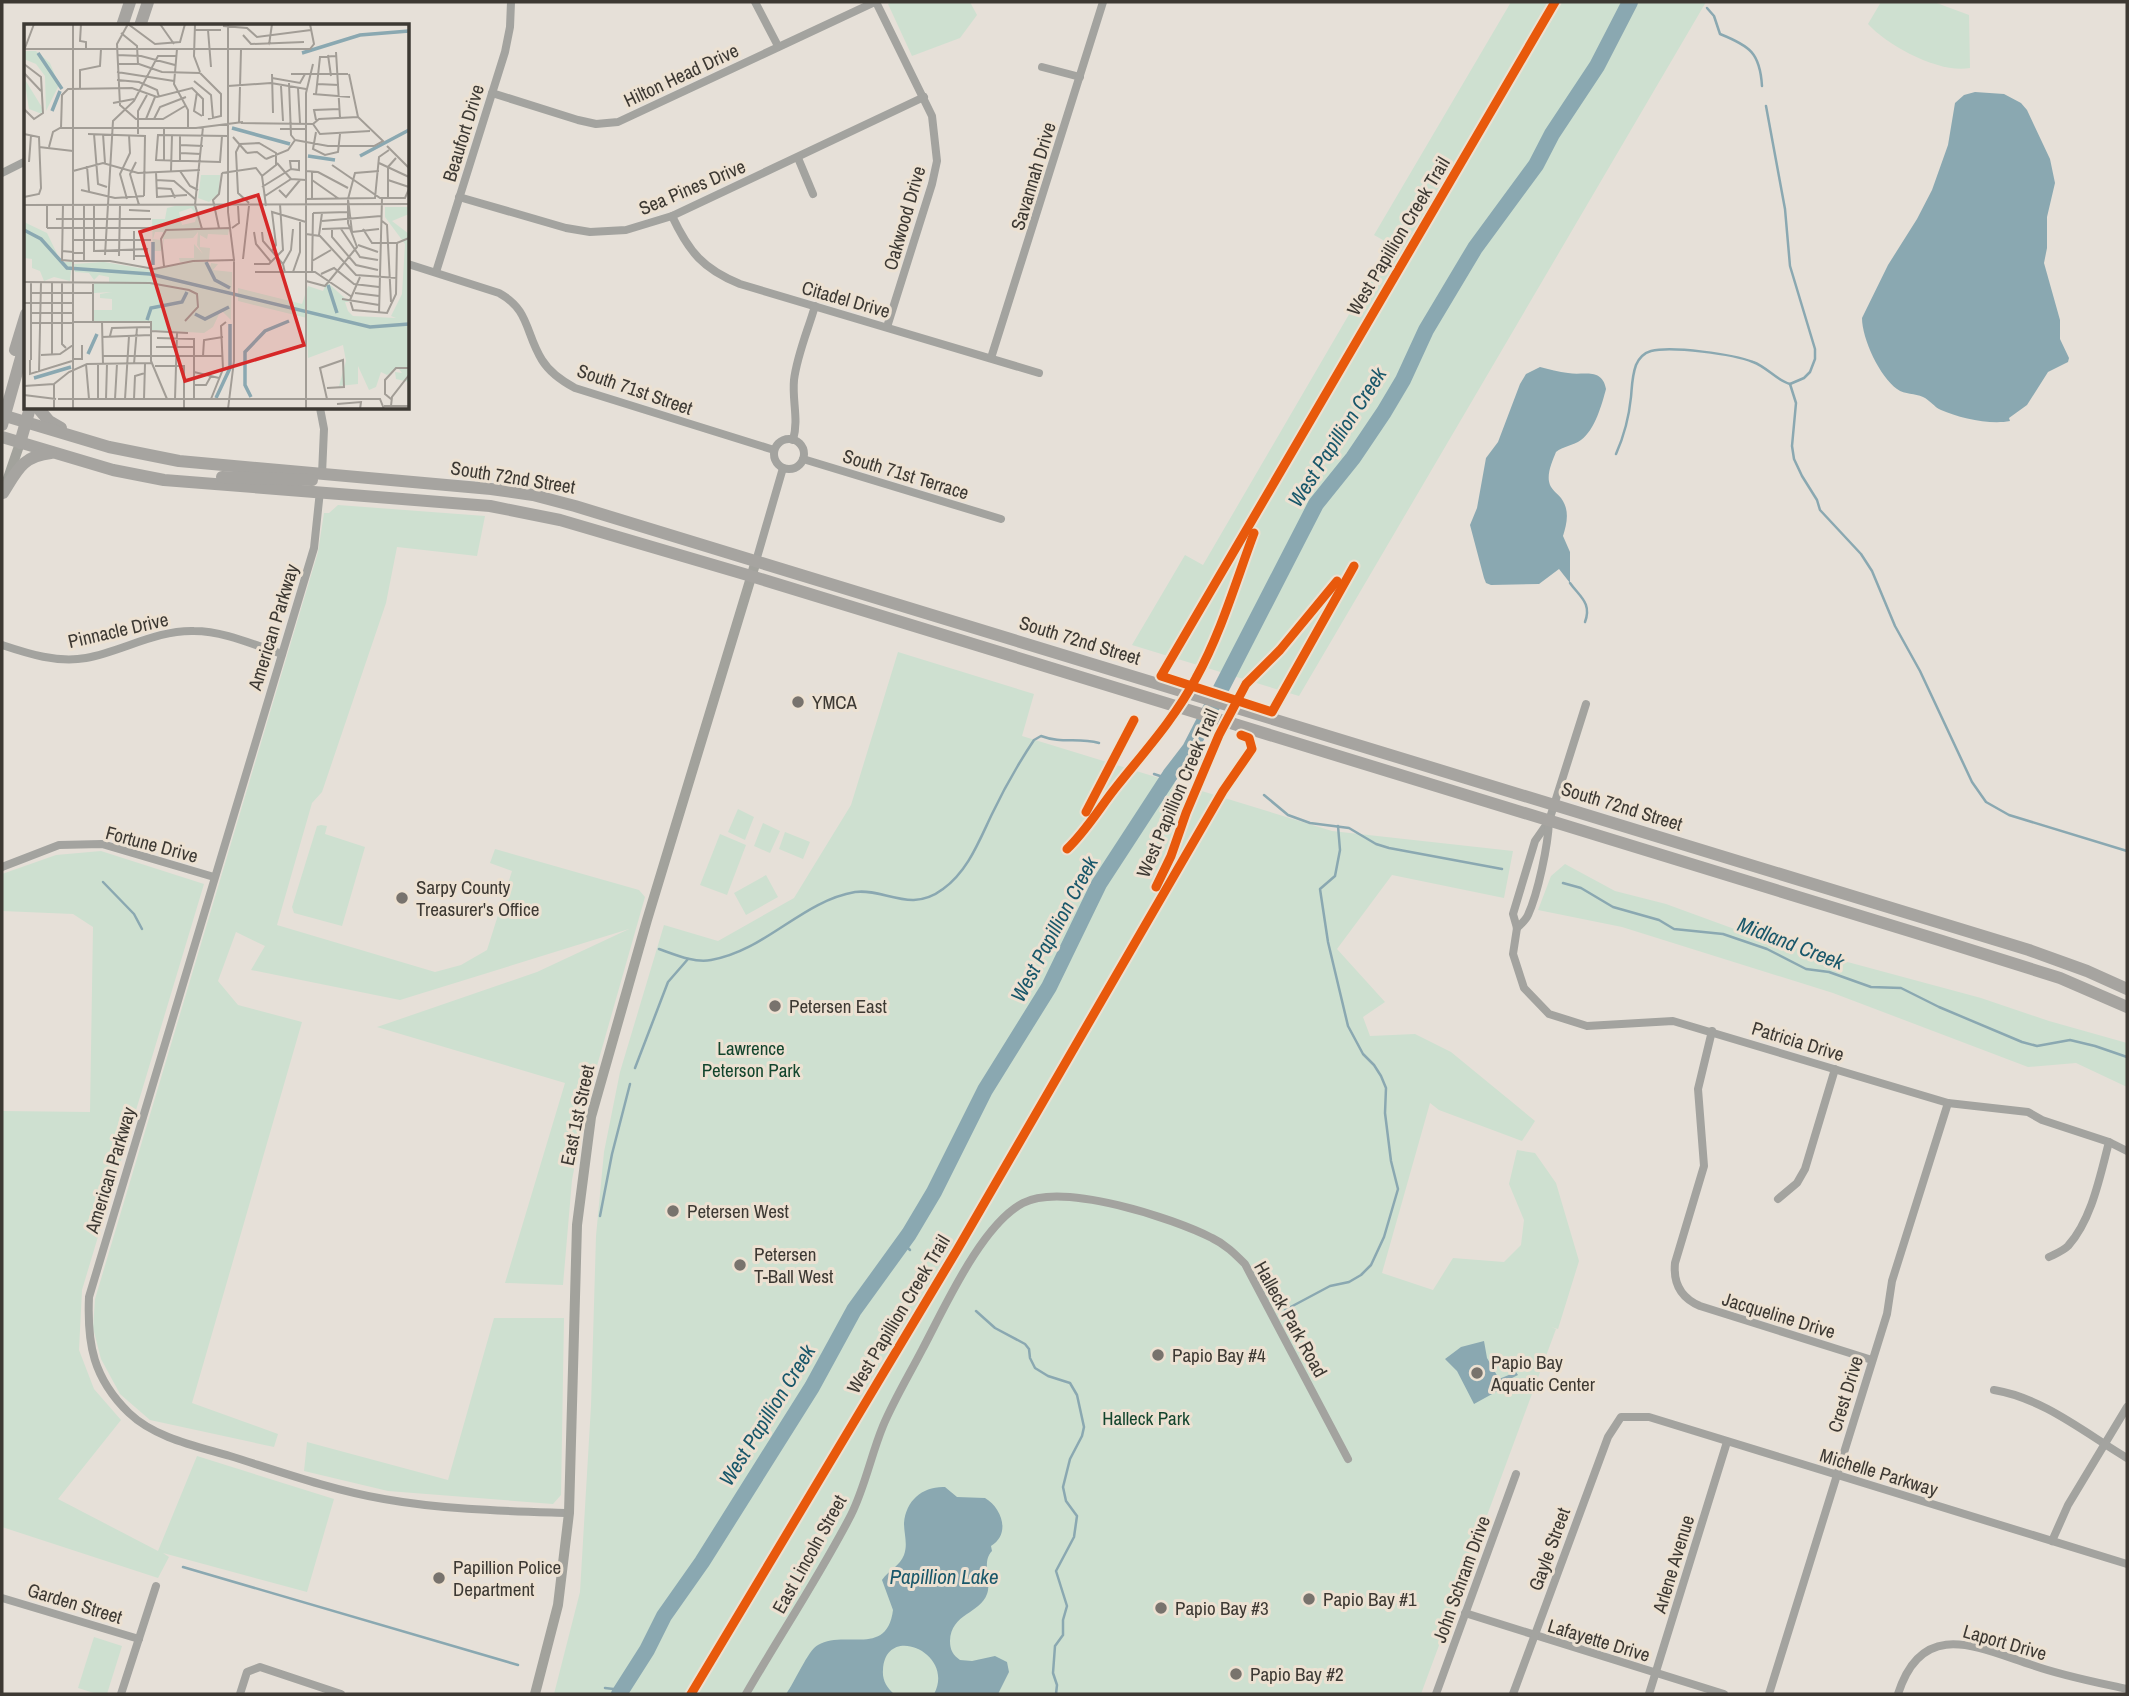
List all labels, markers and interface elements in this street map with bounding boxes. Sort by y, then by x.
inset map [24,24,410,410]
street label: Hilton Head Drive [619,37,743,113]
street label: Beaufort Drive [436,81,490,185]
street label: Savannah Drive [1004,119,1062,233]
street label: West Papillion Creek Trail [1340,152,1456,320]
street label: Sea Pines Drive [635,153,749,221]
street label: Oakwood Drive [877,163,931,273]
street label: Citadel Drive [799,274,893,324]
street label: South 71st Street [574,357,697,421]
water label: West Papillion Creek [1281,360,1394,513]
street label: South 71st Terrace [840,442,972,506]
street label: South 72nd Street [449,454,578,500]
street label: American Parkway [241,560,305,694]
street label: Pinnacle Drive [65,606,171,654]
street label: South 72nd Street [1016,609,1144,671]
place label: YMCA [812,689,858,715]
marker: YMCA [790,694,806,710]
street label: West Papillion Creek Trail [1130,705,1224,881]
street label: South 72nd Street [1558,775,1686,837]
street label: Fortune Drive [103,819,201,869]
water label: West Papillion Creek [1003,850,1105,1007]
place label: Sarpy County Treasurer's Office [416,874,539,922]
marker: Sarpy County Treasurer's Office [394,890,410,906]
water label: Midland Creek [1734,909,1850,977]
place label: Petersen East [789,993,888,1019]
marker: Petersen East [767,998,783,1014]
street label: Patricia Drive [1749,1015,1847,1067]
park label: Lawrence Peterson Park [702,1035,801,1083]
street label: East 1st Street [554,1062,600,1168]
street label: American Parkway [78,1103,142,1237]
place label: Petersen West [687,1198,790,1224]
marker: Petersen West [665,1203,681,1219]
street label: West Papillion Creek Trail [840,1230,956,1398]
place label: Petersen T-Ball West [754,1241,834,1289]
street label: Halleck Park Road [1248,1256,1334,1382]
marker: Petersen T-Ball West [732,1257,748,1273]
street label: Jacqueline Drive [1719,1285,1839,1345]
water label: West Papillion Creek [712,1338,823,1491]
place label: Papio Bay #4 [1172,1342,1266,1368]
marker: Papio Bay #4 [1150,1347,1166,1363]
place label: Papio Bay Aquatic Center [1490,1349,1596,1397]
street label: Crest Drive [1821,1353,1869,1435]
marker: Papio Bay Aquatic Center [1469,1365,1485,1381]
park label: Halleck Park [1102,1405,1190,1431]
street label: Michelle Parkway [1817,1442,1941,1502]
street label: East Lincoln Street [766,1490,853,1618]
street label: Gayle Street [1522,1503,1576,1594]
street label: John Schram Drive [1426,1512,1496,1646]
street label: Arlene Avenue [1645,1512,1700,1617]
place label: Papillion Police Department [453,1554,561,1602]
water label: Papillion Lake [889,1562,999,1591]
marker: Papillion Police Department [431,1570,447,1586]
street label: Garden Street [24,1576,126,1630]
place label: Papio Bay #1 [1323,1586,1417,1612]
marker: Papio Bay #1 [1301,1591,1317,1607]
place label: Papio Bay #3 [1175,1595,1269,1621]
marker: Papio Bay #3 [1153,1600,1169,1616]
street label: Lafayette Drive [1545,1612,1653,1668]
street label: Laport Drive [1960,1618,2050,1666]
place label: Papio Bay #2 [1250,1661,1344,1687]
marker: Papio Bay #2 [1228,1666,1244,1682]

